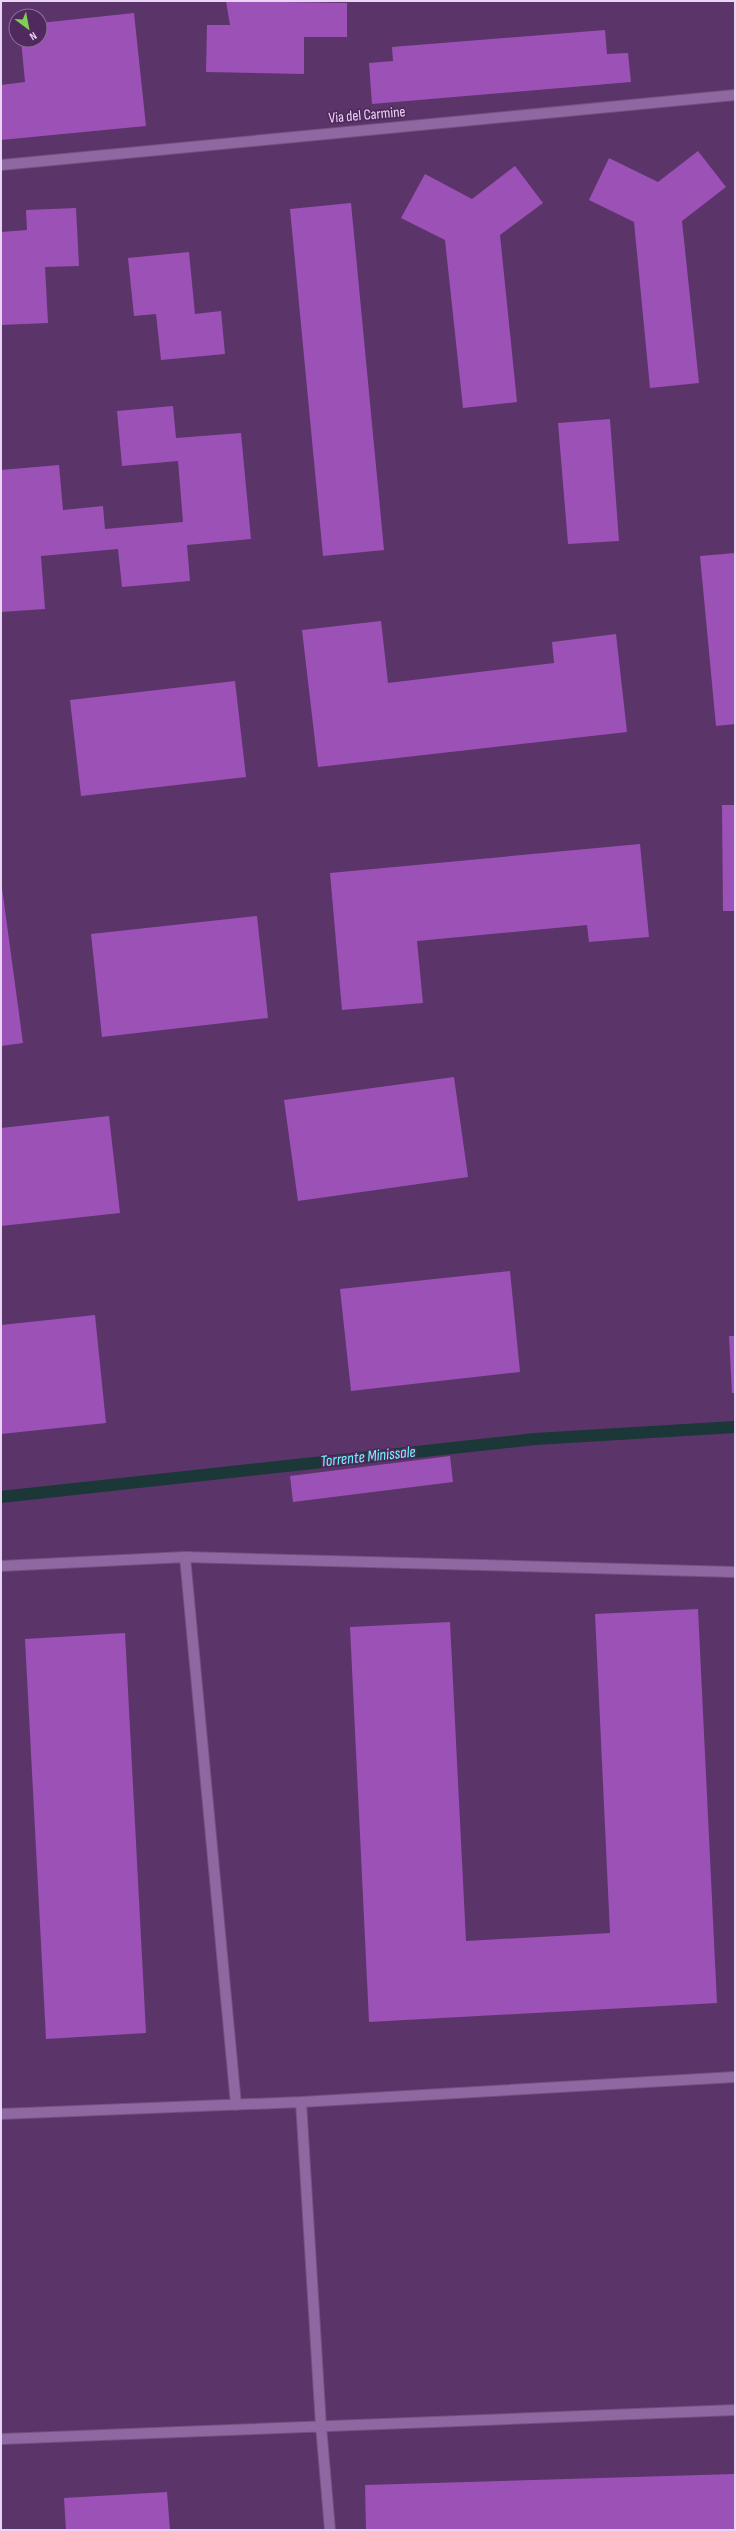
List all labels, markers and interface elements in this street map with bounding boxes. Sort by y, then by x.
north arrow [8,8,48,48]
text: N [27,29,39,43]
street label: Via del Carmine [328,102,406,128]
water label: Torrente Minissale [319,1443,417,1471]

